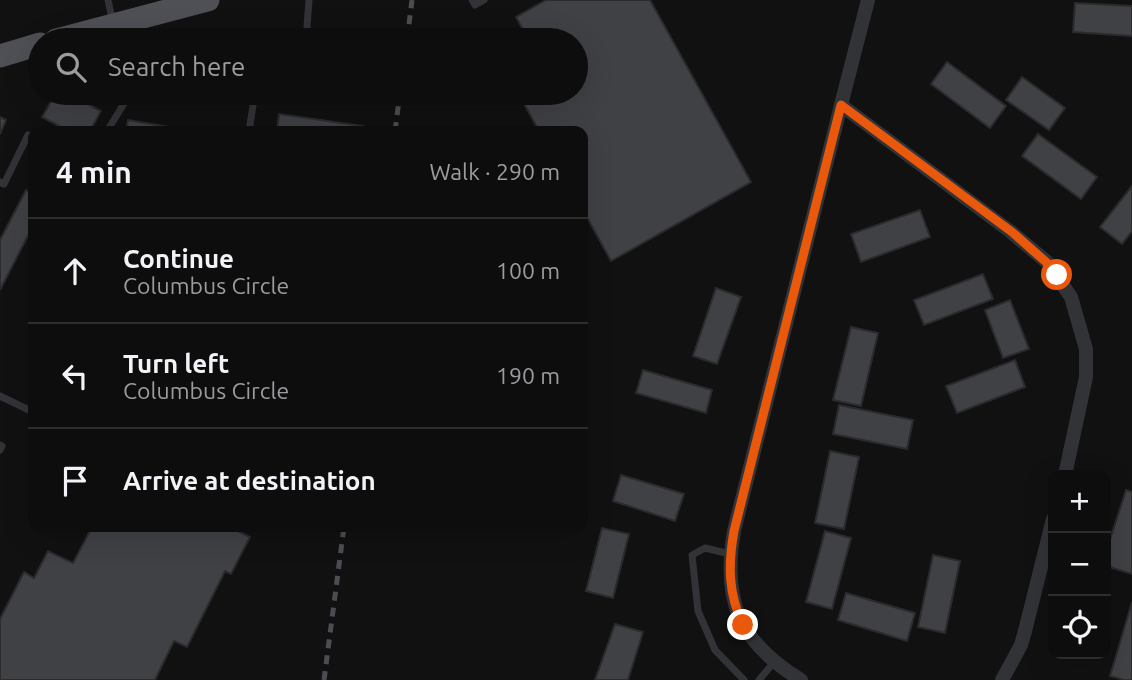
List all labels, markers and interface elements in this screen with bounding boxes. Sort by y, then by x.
search box [28,28,588,105]
icon: search [52,48,90,86]
text: Search here [108,52,245,81]
text: 4 min [56,155,132,189]
text: Walk · 290 m [429,159,560,184]
text: Continue [123,244,234,273]
icon: ahead [56,252,94,290]
text: 100 m [496,258,560,283]
route start [1041,259,1072,290]
text: Columbus Circle [123,273,289,298]
text: Turn left [123,349,229,378]
icon: left [56,357,94,395]
text: 190 m [496,363,560,388]
text: Columbus Circle [123,378,289,403]
icon: arrive [56,462,94,500]
text: Arrive at destination [123,466,376,495]
map controls [1048,470,1111,659]
button: + [1048,470,1111,533]
button: − [1048,533,1111,596]
button: locate [1048,596,1111,659]
route end [727,609,758,640]

